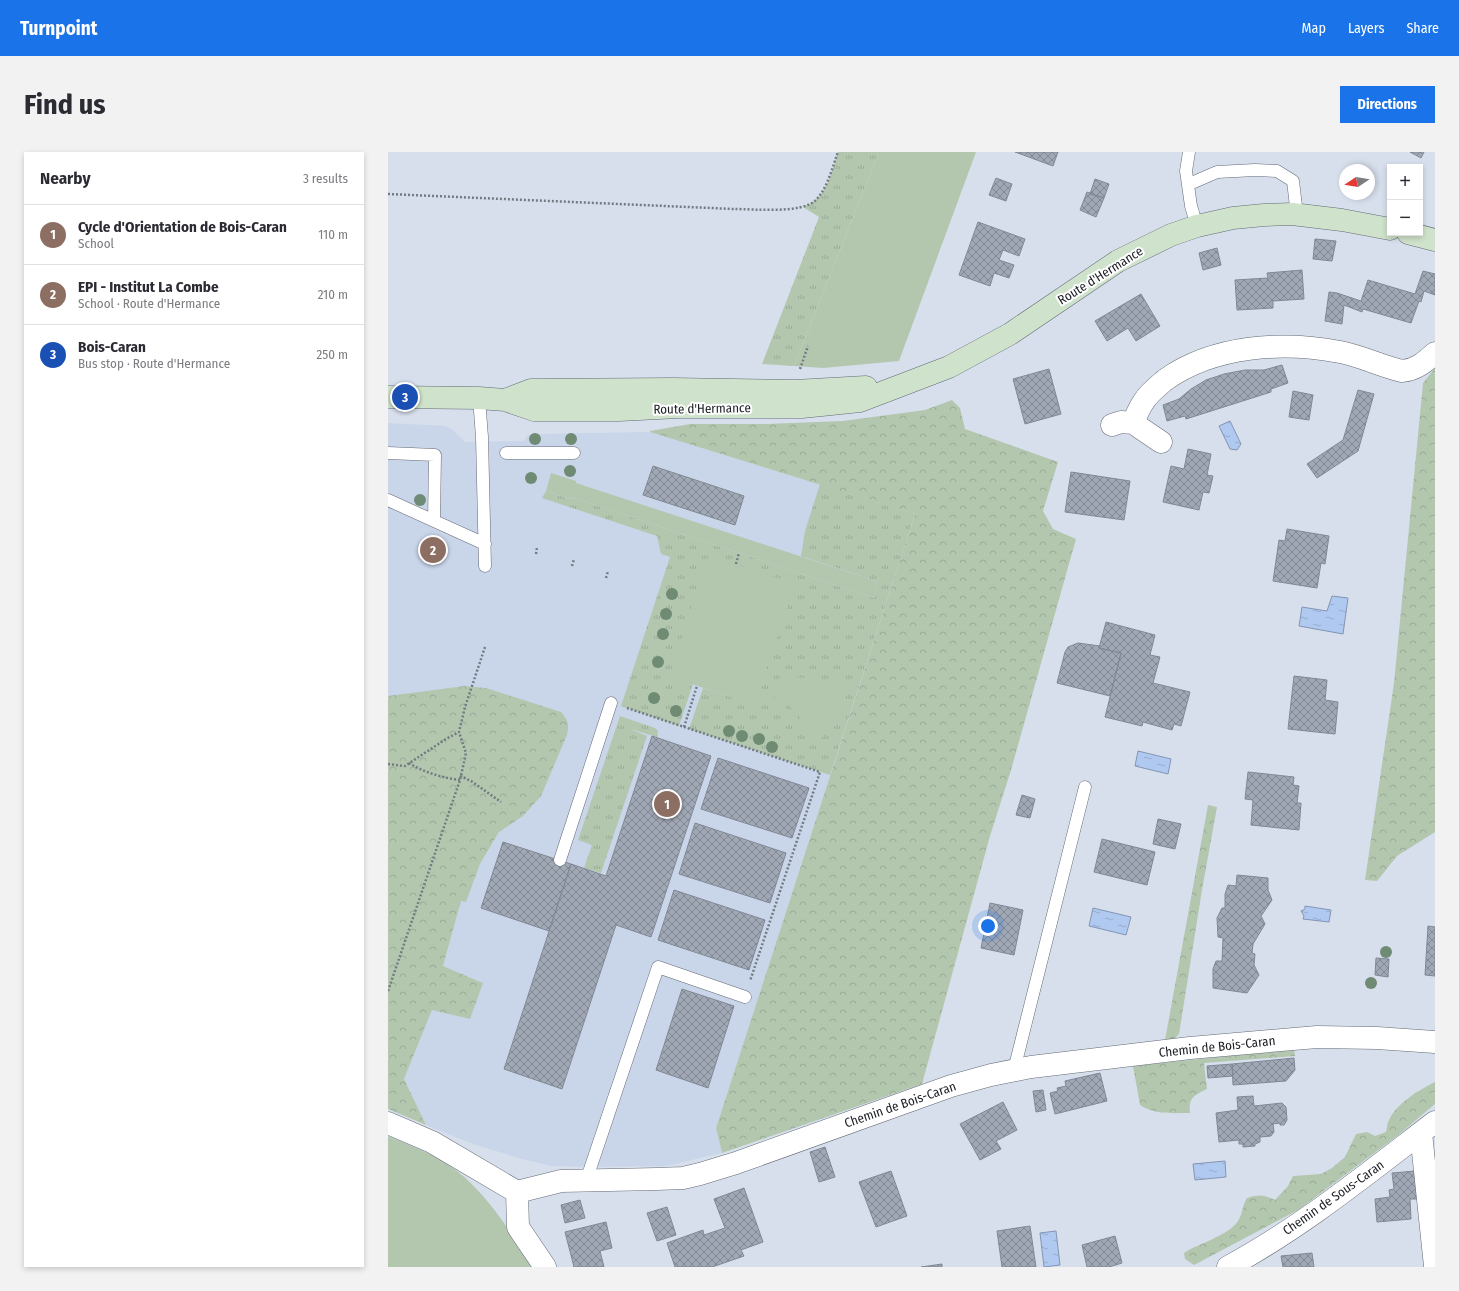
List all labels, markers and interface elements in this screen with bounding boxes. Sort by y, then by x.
text: Turnpoint [20,17,97,40]
text: Map [1302,20,1326,37]
text: Layers [1348,20,1384,37]
text: Share [1406,20,1439,37]
button: Directions [1340,86,1435,123]
text: Find us [24,88,106,121]
north arrow [1339,164,1375,200]
map controls [1387,164,1423,236]
button: + [1387,164,1423,200]
text: Nearby [40,168,91,189]
text: 3 results [303,171,348,186]
button: − [1387,200,1423,236]
text: Cycle d'Orientation de Bois-Caran [78,218,287,236]
text: 1 [50,227,56,242]
text: 110 m [318,227,348,242]
text: School [78,236,114,251]
street label: Route d'Hermance [1055,243,1146,308]
text: EPI - Institut La Combe [78,278,219,296]
text: 2 [50,287,56,302]
text: 210 m [318,287,348,302]
text: School · Route d'Hermance [78,296,220,311]
text: Bois-Caran [78,338,146,356]
text: 3 [50,347,56,362]
text: 250 m [316,347,348,362]
text: Bus stop · Route d'Hermance [78,356,230,371]
pin: 3 [392,382,418,412]
street label: Route d'Hermance [653,400,751,417]
pin: 2 [420,535,446,565]
pin: 1 [654,789,680,819]
your location [978,916,998,936]
street label: Chemin de Bois-Caran [1158,1033,1276,1060]
street label: Chemin de Bois-Caran [842,1078,958,1131]
street label: Chemin de Sous-Caran [1280,1157,1387,1238]

